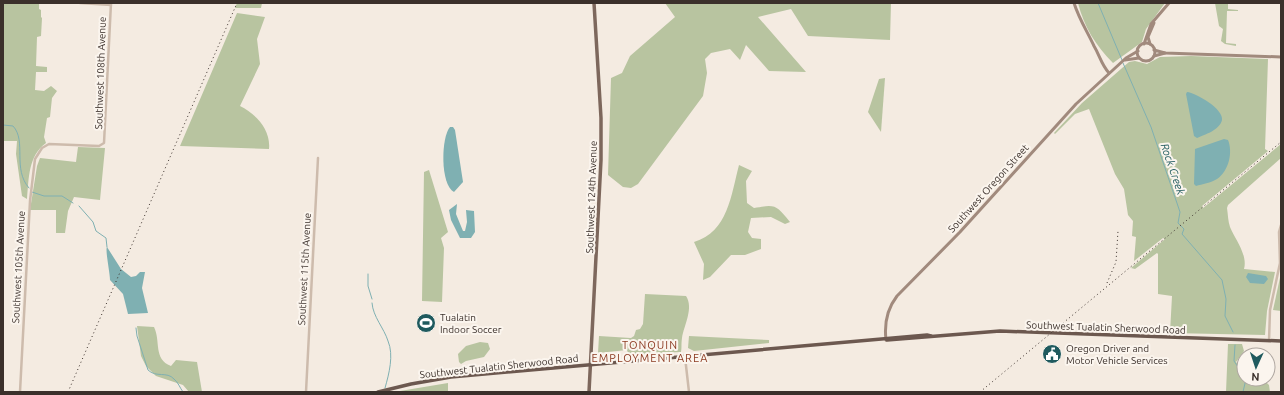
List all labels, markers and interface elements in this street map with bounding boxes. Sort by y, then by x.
street label: Southwest 108th Avenue [93,16,108,130]
street label: Southwest 124th Avenue [584,140,599,254]
street label: Southwest Oregon Street [946,142,1031,235]
water label: Rock Creek [1159,142,1188,197]
street label: Southwest 105th Avenue [10,210,27,324]
street label: Southwest 115th Avenue [296,212,313,326]
sports icon: Tualatin Indoor Soccer [415,312,437,334]
place label: Tualatin Indoor Soccer [440,312,502,335]
street label: Southwest Tualatin Sherwood Road [1026,319,1186,336]
district label: TONQUIN EMPLOYMENT AREA [592,339,708,364]
public building icon: Oregon Driver and Motor Vehicle Services [1041,343,1063,365]
place label: Oregon Driver and Motor Vehicle Services [1066,343,1168,366]
north arrow [1236,347,1276,387]
street label: Southwest Tualatin Sherwood Road [419,353,579,380]
text: N [1251,371,1260,383]

